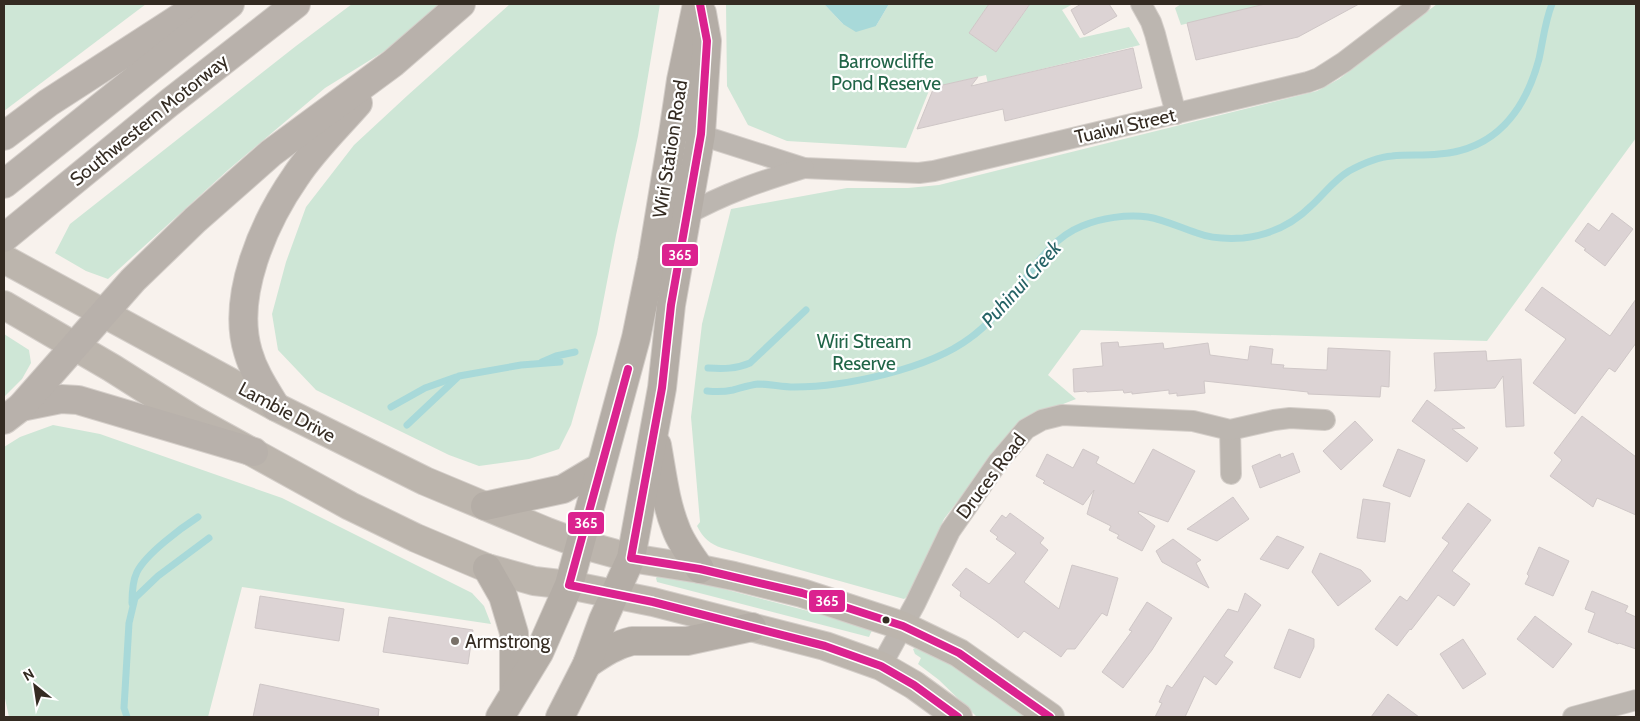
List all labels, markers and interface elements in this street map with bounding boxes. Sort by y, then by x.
street label: Southwestern Motorway [65,49,233,191]
park label: Barrowcliffe Pond Reserve [831,50,941,95]
street label: Wiri Station Road [648,78,692,220]
street label: Tuaiwi Street [1072,103,1178,149]
water label: Puhinui Creek [976,235,1067,332]
line badge: 365 [661,243,699,267]
text: 365 [669,246,691,264]
park label: Wiri Stream Reserve [817,330,911,375]
street label: Lambie Drive [235,377,340,447]
street label: Druces Road [951,429,1031,523]
line badge: 365 [567,511,605,535]
text: 365 [575,514,597,532]
line badge: 365 [808,589,846,613]
text: 365 [816,592,838,610]
unlabelled marker [881,615,891,625]
place label: Armstrong [465,630,550,653]
marker: Armstrong [449,635,461,647]
north arrow [10,661,60,711]
text: N [20,664,37,685]

